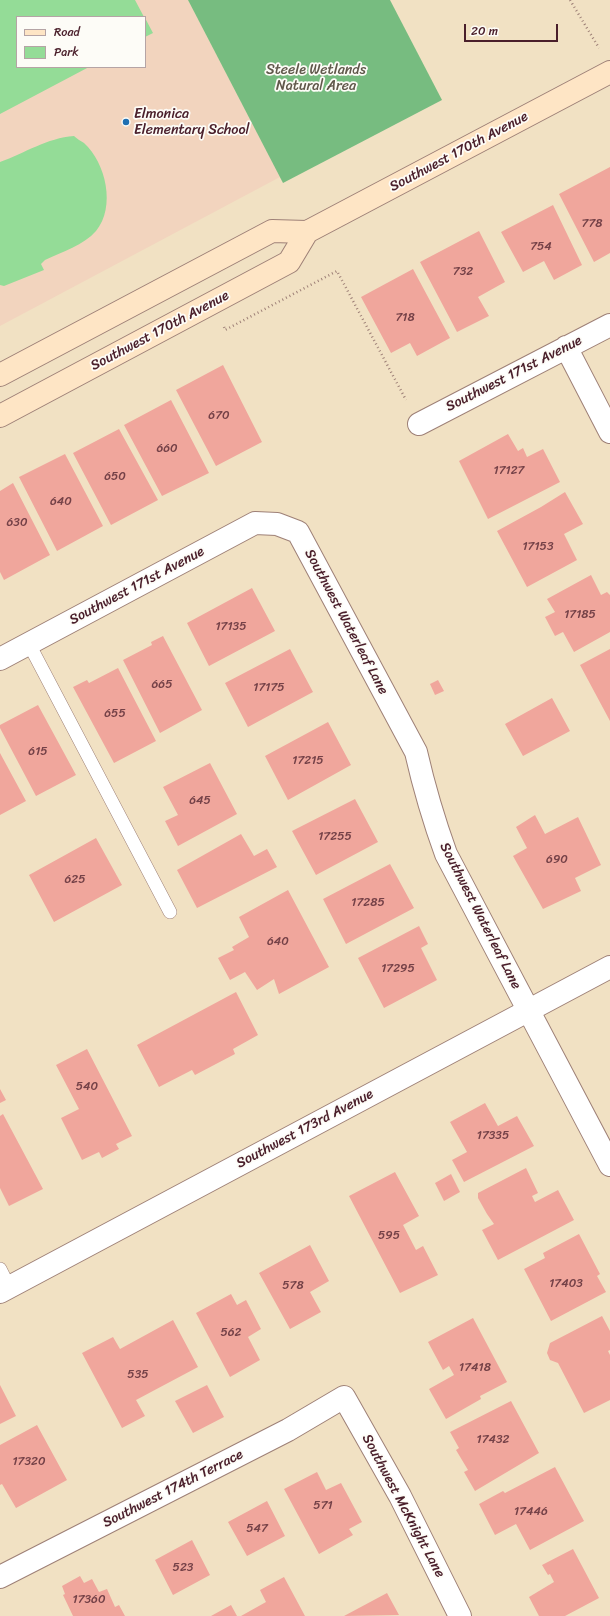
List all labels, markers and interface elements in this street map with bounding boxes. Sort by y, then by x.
legend [16,16,146,68]
scale bar [466,16,560,42]
text: 20 m [471,20,498,42]
text: Road [54,21,80,43]
text: Park [54,41,79,63]
park label: Steele Wetlands Natural Area [266,62,366,94]
place label: Elmonica Elementary School [134,106,250,138]
street label: Southwest 170th Avenue [387,108,531,196]
marker: Elmonica Elementary School [121,117,131,127]
house number: 778 [582,217,602,231]
house number: 754 [530,240,552,254]
house number: 732 [453,265,473,279]
street label: Southwest 170th Avenue [88,287,232,375]
house number: 718 [395,311,415,325]
street label: Southwest 171st Avenue [443,332,585,416]
house number: 670 [208,409,230,423]
house number: 660 [156,442,178,456]
house number: 17127 [494,464,524,478]
house number: 650 [104,470,126,484]
house number: 640 [50,495,72,509]
house number: 630 [7,516,27,530]
house number: 17153 [522,540,554,554]
street label: Southwest 171st Avenue [67,543,207,629]
street label: Southwest Waterleaf Lane [301,546,391,698]
house number: 17185 [564,608,596,622]
house number: 17135 [215,620,247,634]
house number: 665 [152,678,172,692]
house number: 17175 [253,681,285,695]
house number: 655 [104,707,126,721]
house number: 615 [28,745,48,759]
house number: 17215 [292,754,324,768]
house number: 645 [189,794,211,808]
house number: 17255 [318,830,352,844]
street label: Southwest Waterleaf Lane [436,840,524,992]
house number: 690 [546,853,568,867]
house number: 625 [64,873,86,887]
house number: 17285 [351,896,385,910]
house number: 640 [267,935,289,949]
house number: 17295 [381,962,415,976]
house number: 540 [76,1080,98,1094]
street label: Southwest 173rd Avenue [234,1086,376,1172]
house number: 17335 [477,1129,509,1143]
house number: 595 [378,1229,400,1243]
house number: 17403 [549,1277,583,1291]
house number: 578 [282,1279,304,1293]
house number: 562 [220,1326,242,1340]
house number: 17418 [459,1361,491,1375]
house number: 535 [127,1368,149,1382]
street label: Southwest McKnight Lane [358,1431,448,1581]
house number: 17432 [476,1433,510,1447]
street label: Southwest 174th Terrace [100,1446,246,1532]
house number: 17320 [12,1455,46,1469]
house number: 571 [313,1499,333,1513]
house number: 17446 [514,1505,548,1519]
house number: 547 [246,1522,268,1536]
house number: 523 [173,1561,193,1575]
house number: 17360 [73,1593,105,1607]

